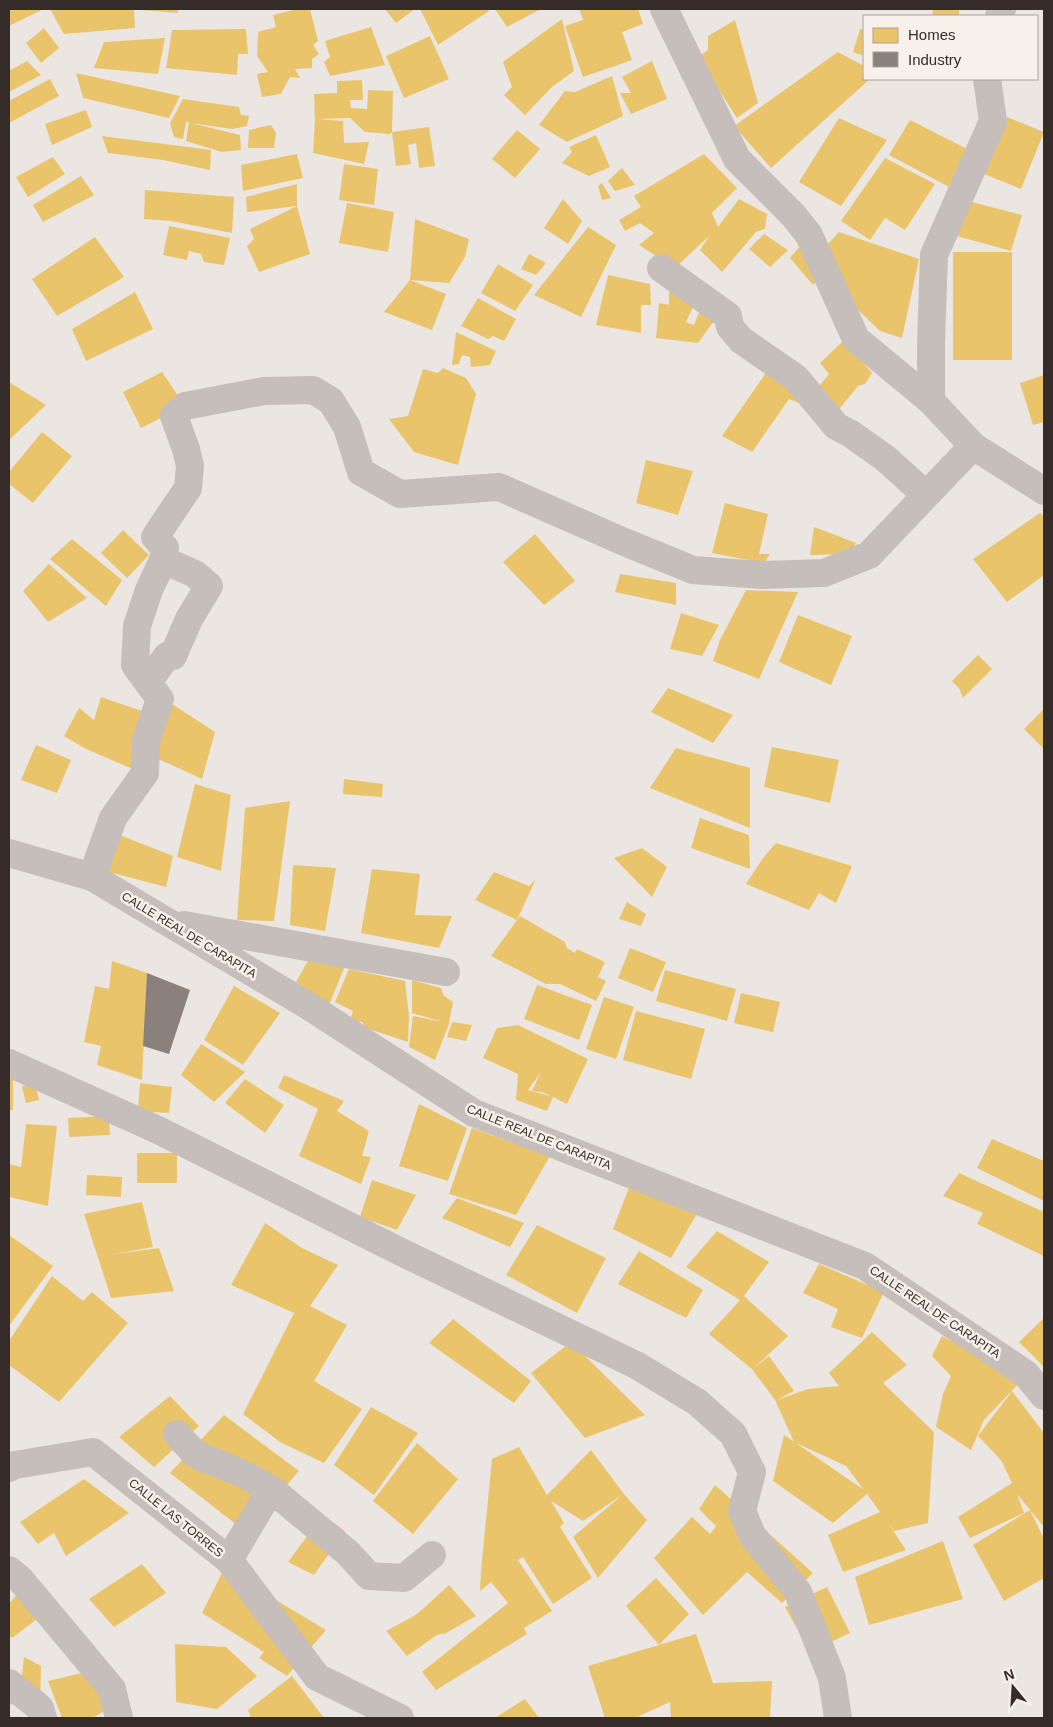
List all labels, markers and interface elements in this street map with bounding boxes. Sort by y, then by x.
legend [863,15,1038,80]
text: Homes [908,26,956,43]
text: Industry [908,51,962,68]
street label: CALLE REAL DE CARAPITA [119,889,259,981]
street label: CALLE REAL DE CARAPITA [465,1102,613,1172]
street label: CALLE REAL DE CARAPITA [867,1263,1003,1361]
street label: CALLE LAS TORRES [126,1476,226,1560]
north arrow [988,1662,1038,1712]
text: N [1002,1665,1016,1684]

